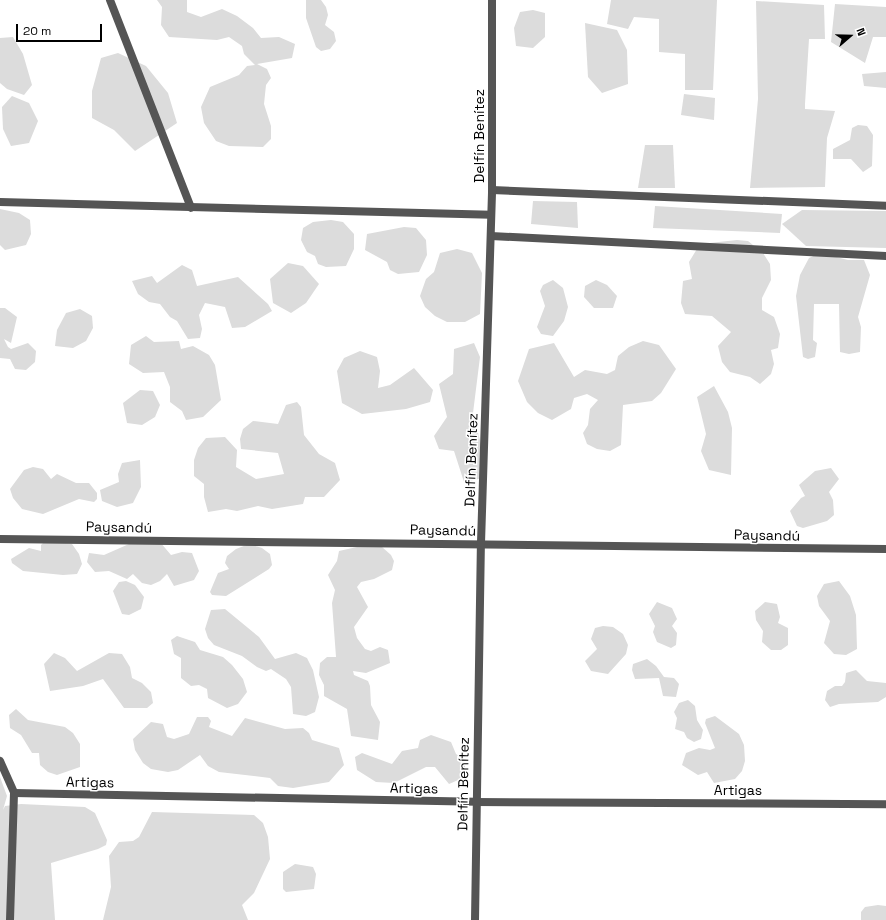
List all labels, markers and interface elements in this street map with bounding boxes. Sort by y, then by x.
scale bar [18,16,104,42]
north arrow [830,16,870,56]
text: 20 m [23,23,51,39]
text: N [853,26,869,38]
street label: Delfín Benítez [471,89,487,183]
street label: Delfín Benítez [461,413,481,507]
street label: Paysandú [86,518,152,536]
street label: Paysandú [410,521,476,539]
street label: Paysandú [734,526,800,544]
street label: Delfín Benítez [454,737,472,831]
street label: Artigas [66,773,114,791]
street label: Artigas [390,779,438,797]
street label: Artigas [714,782,762,798]

